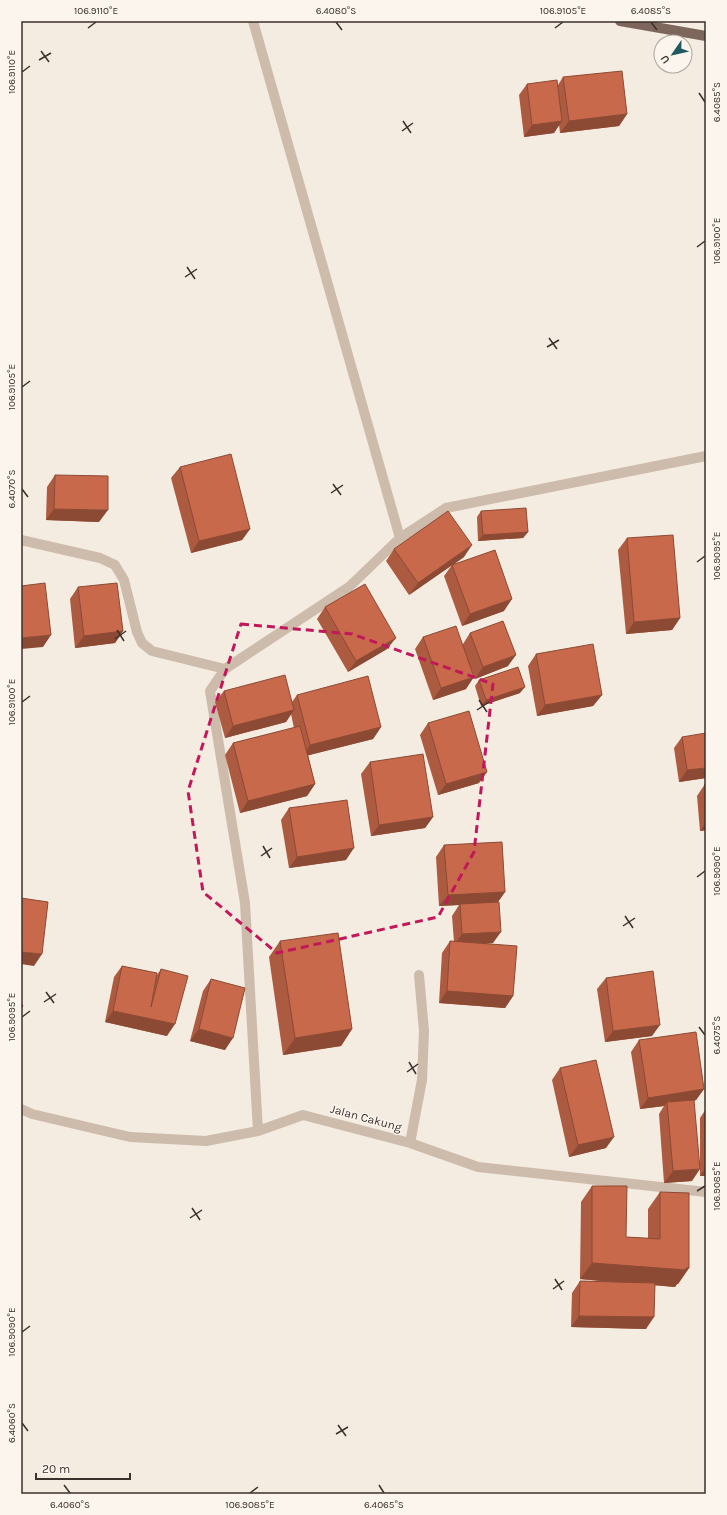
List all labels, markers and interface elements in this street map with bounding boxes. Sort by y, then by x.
text: 106.9110°E [74,5,118,17]
text: 6.4080°S [316,5,356,17]
text: 106.9105°E [540,5,586,17]
text: 6.4085°S [631,5,671,17]
north arrow [653,34,693,74]
text: 106.9110°E [6,50,18,94]
text: U [658,53,673,66]
text: 6.4085°S [711,82,723,122]
text: 106.9100°E [711,218,723,264]
text: 106.9105°E [6,364,18,410]
text: 6.4070°S [6,469,18,509]
text: 106.9095°E [711,532,723,580]
text: 106.9100°E [6,679,18,725]
text: 106.9090°E [711,846,723,896]
text: 106.9095°E [6,993,18,1041]
text: 6.4075°S [711,1016,723,1054]
street label: Jalan Cakung [329,1102,404,1134]
text: 106.9085°E [711,1161,723,1211]
text: 106.9090°E [6,1307,18,1357]
text: 6.4060°S [6,1403,18,1443]
scale bar [36,1455,130,1481]
text: 20 m [42,1462,70,1476]
text: 6.4060°S [50,1499,90,1511]
text: 106.9085°E [225,1499,275,1511]
text: 6.4065°S [364,1499,404,1511]

